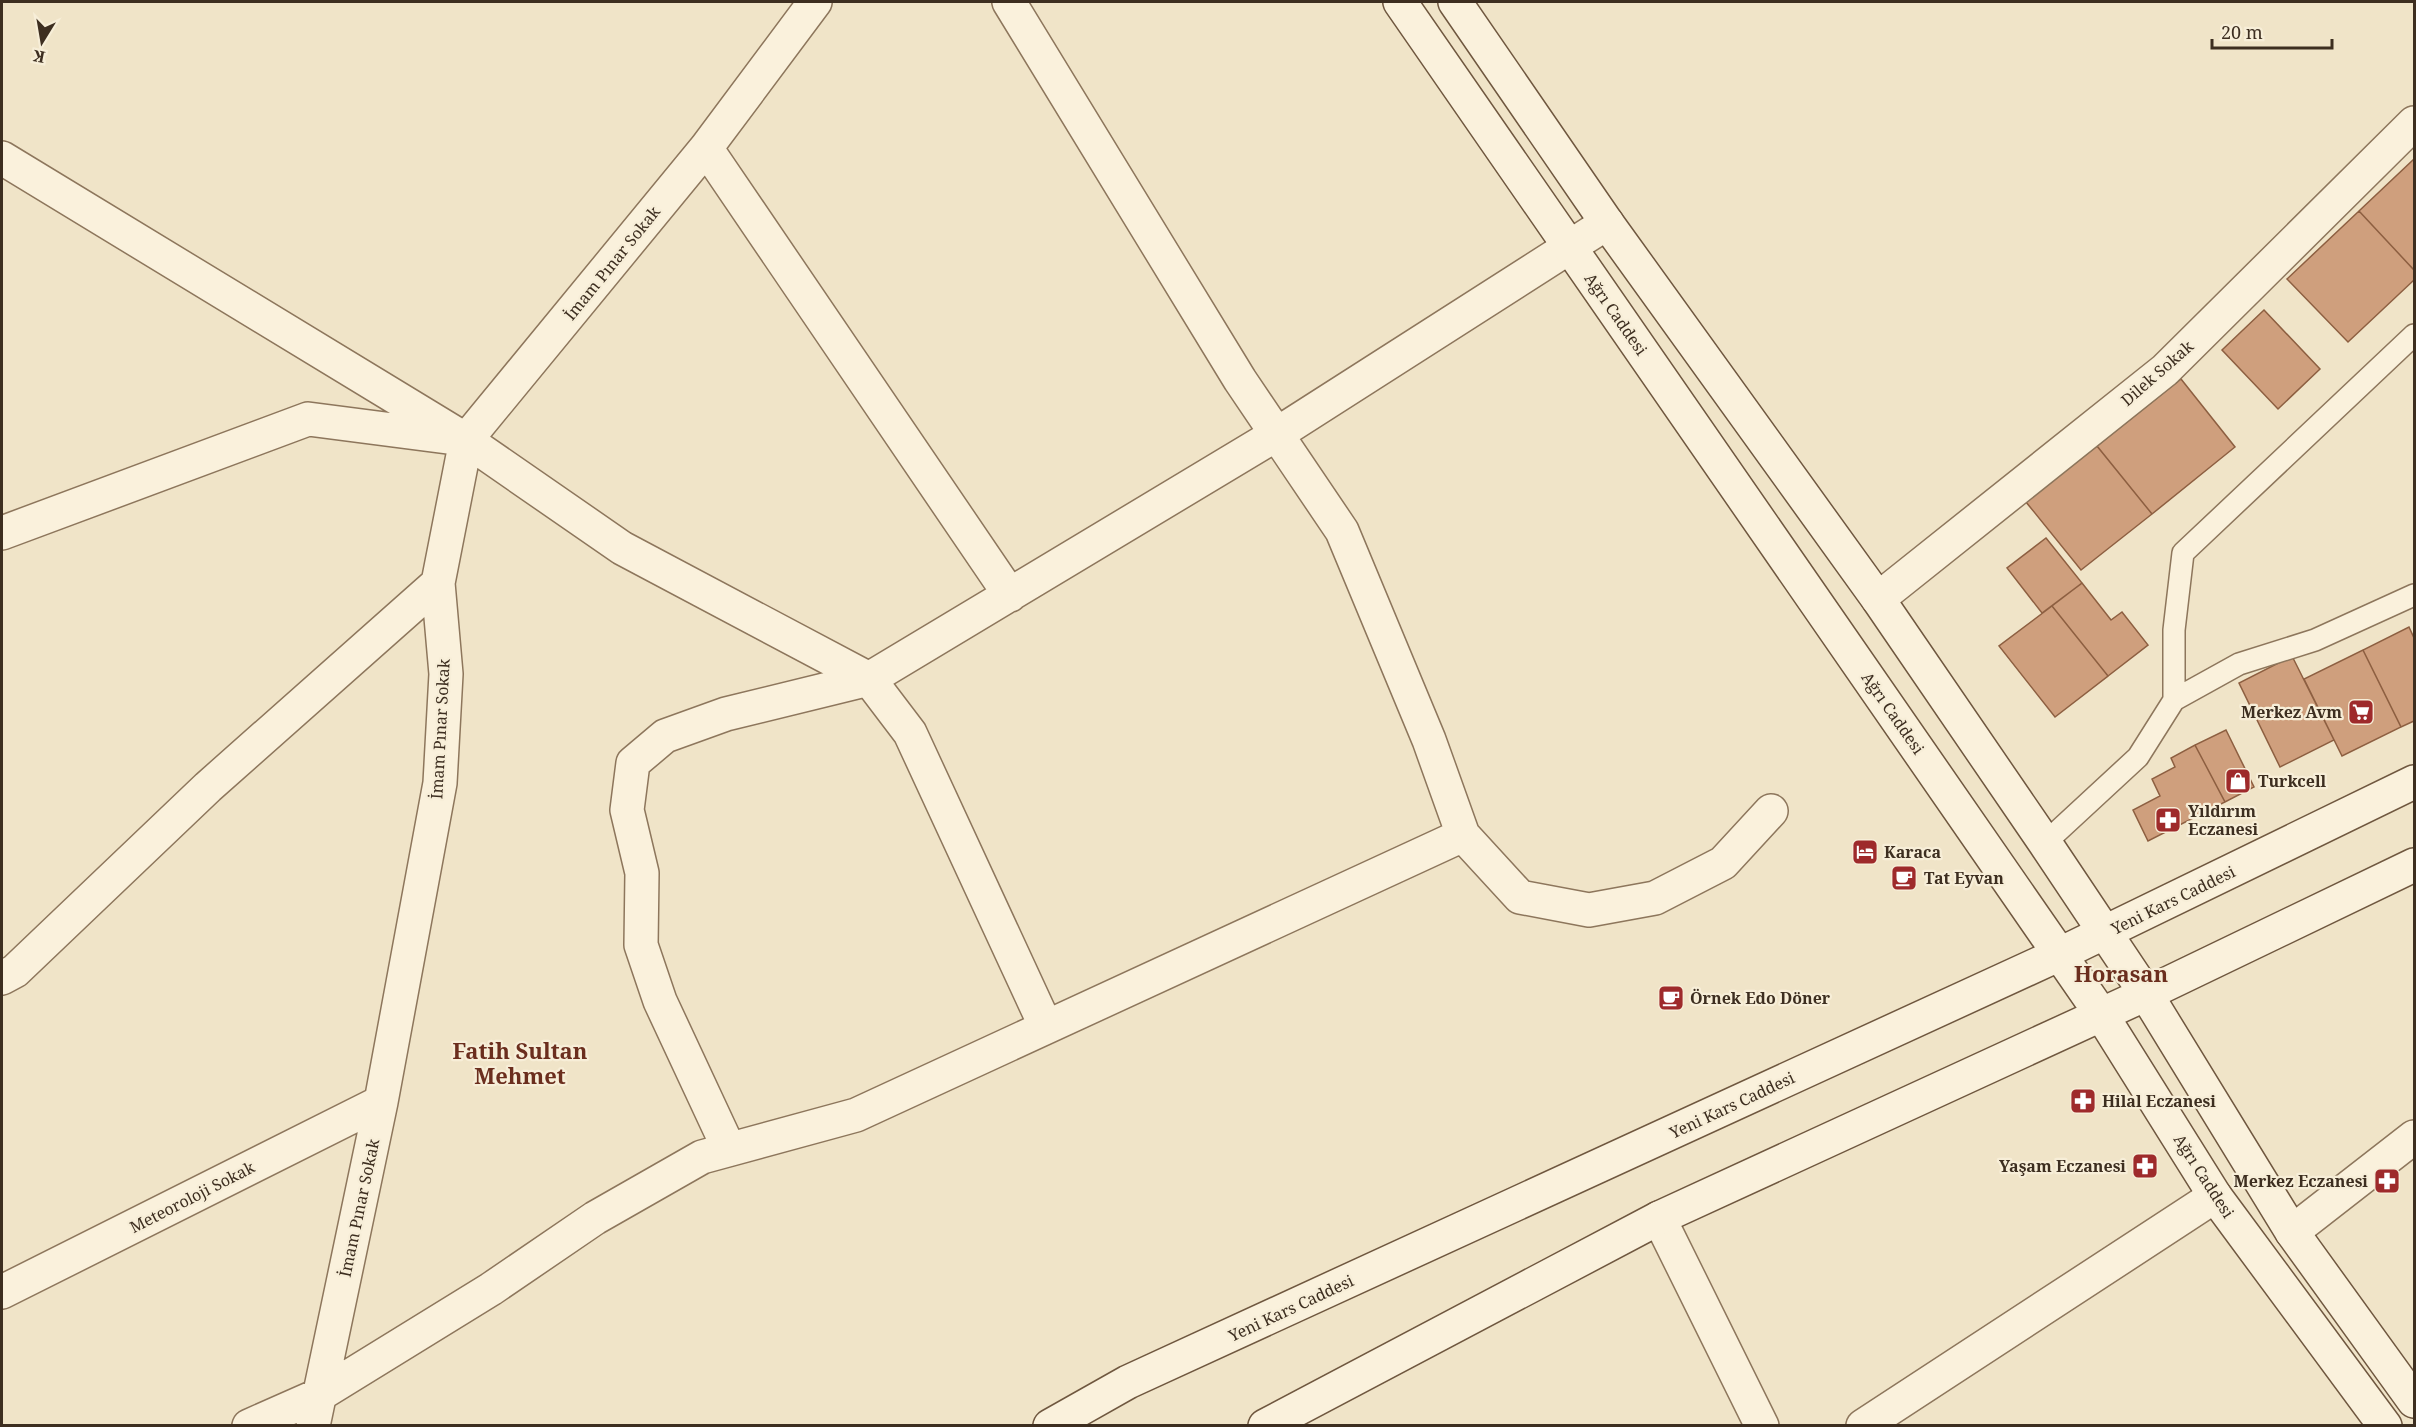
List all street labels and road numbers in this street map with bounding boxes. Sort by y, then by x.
street label: İmam Pınar Sokak [559,201,665,325]
street label: Ağrı Caddesi [1580,268,1652,360]
street label: Dilek Sokak [2116,335,2198,411]
street label: İmam Pınar Sokak [425,658,455,800]
street label: Ağrı Caddesi [1857,667,1929,759]
street label: Yeni Kars Caddesi [2106,860,2239,940]
street label: Yeni Kars Caddesi [1665,1066,1798,1144]
street label: Ağrı Caddesi [2169,1130,2239,1222]
street label: İmam Pınar Sokak [334,1136,385,1279]
street label: Meteoroloji Sokak [126,1156,259,1238]
street label: Yeni Kars Caddesi [1224,1269,1357,1347]

